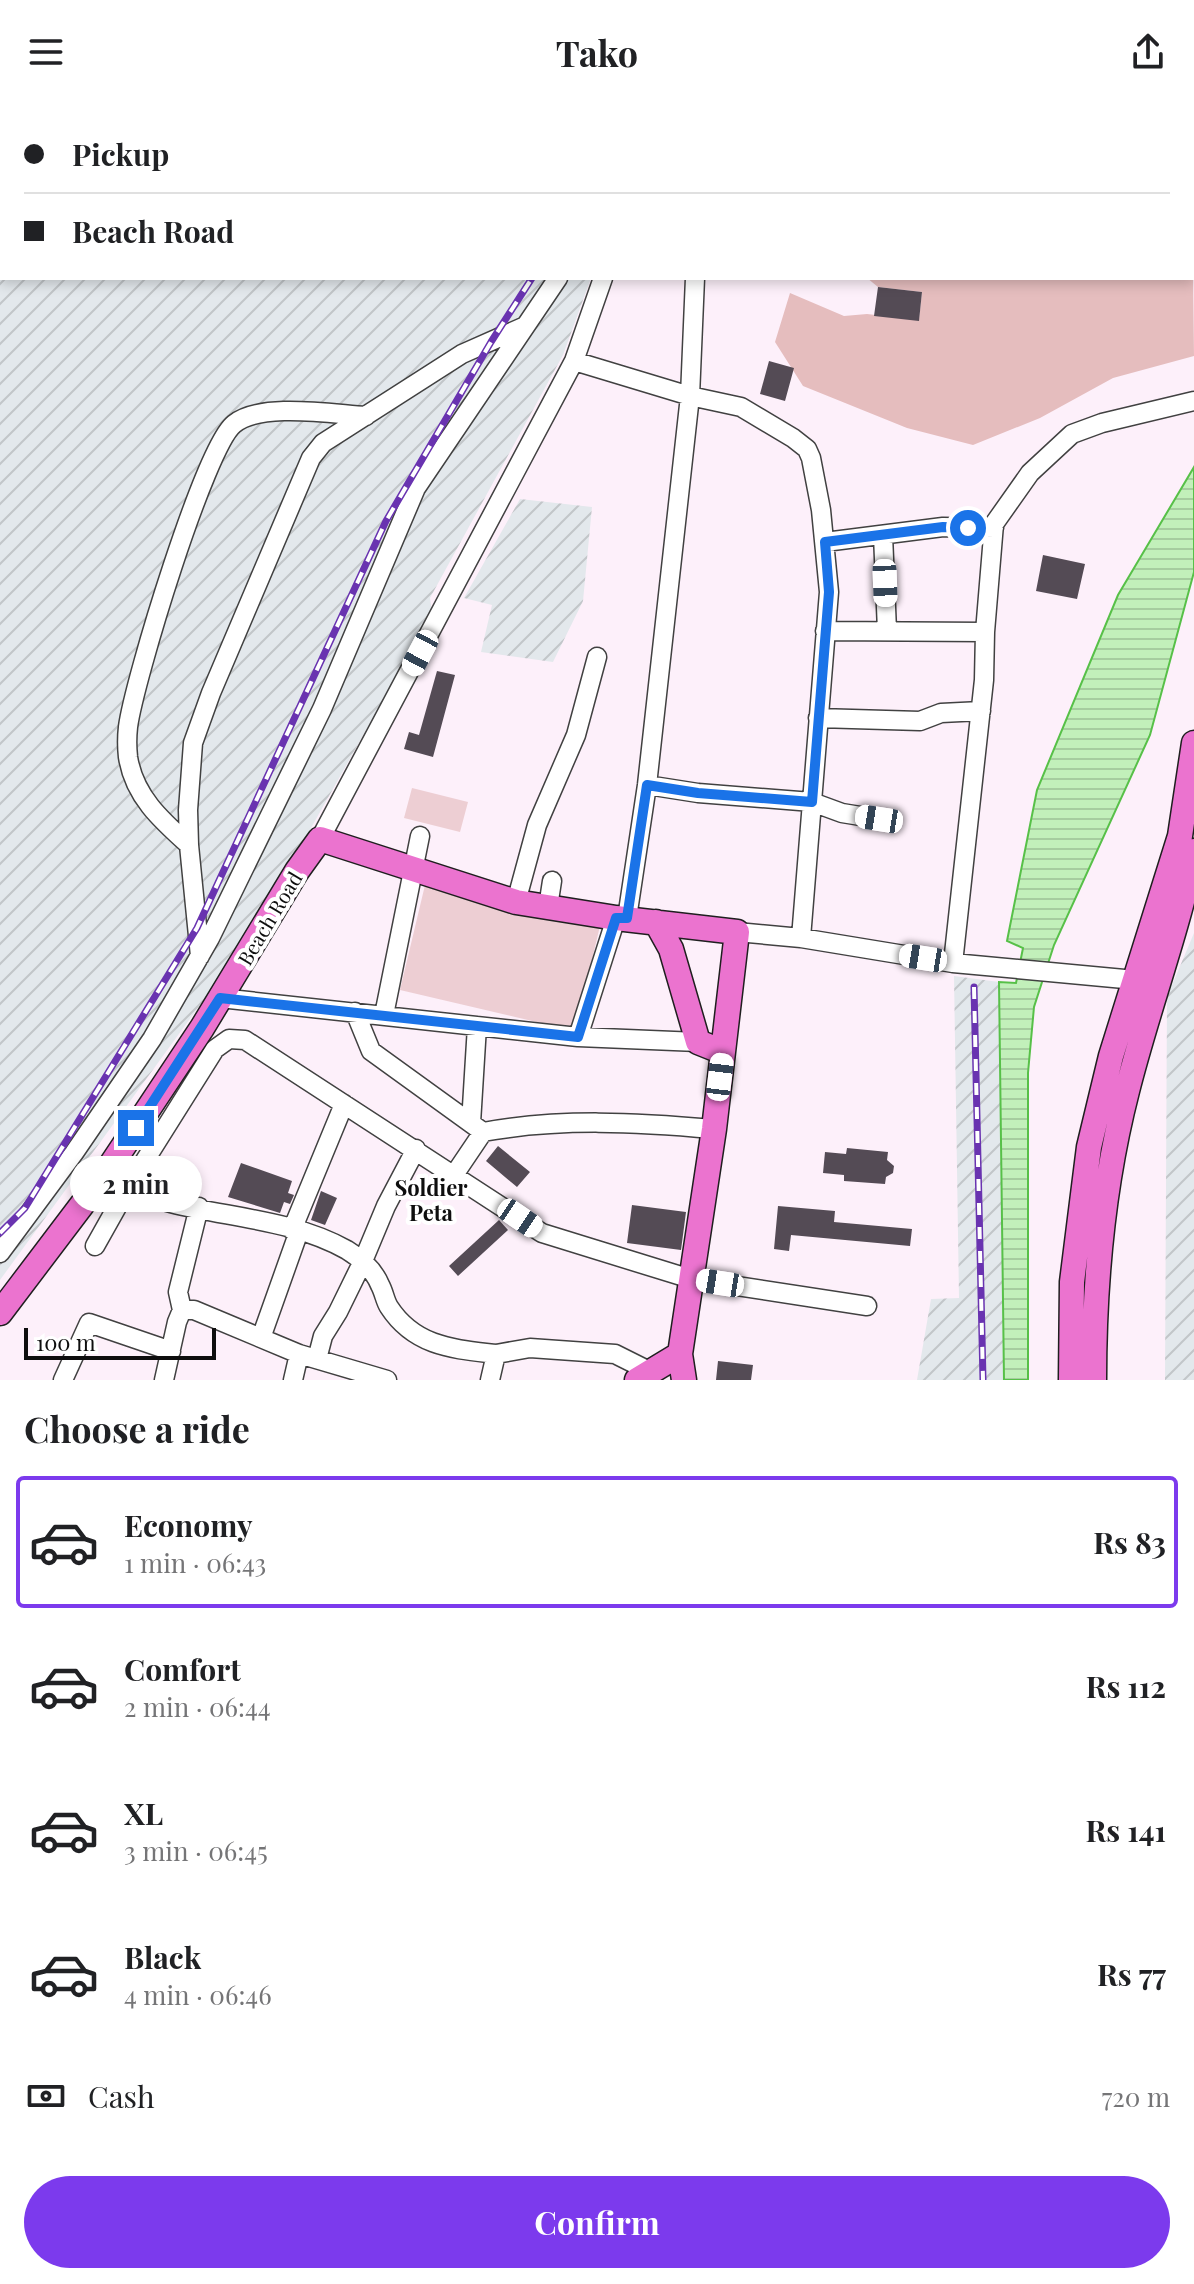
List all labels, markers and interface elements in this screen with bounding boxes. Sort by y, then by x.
text: Tako [556,28,638,76]
icon: menu [24,30,68,74]
icon: share [1126,30,1170,74]
text: Pickup [72,134,169,174]
text: Beach Road [72,211,234,251]
route start [950,510,986,546]
car [872,559,898,607]
car [398,626,442,680]
car [853,803,905,835]
street label: Beach Road [231,866,308,970]
car [897,942,949,974]
car [705,1052,735,1102]
route end [118,1110,154,1146]
callout: 2 min [70,1156,202,1212]
text: 2 min [102,1166,170,1201]
district label: Soldier Peta [395,1172,468,1227]
car [493,1195,547,1241]
car [694,1267,746,1299]
scale bar [24,1324,216,1360]
text: 100 m [36,1327,96,1357]
text: Choose a ride [24,1404,250,1452]
text: Economy [124,1505,253,1545]
icon: car [28,1506,100,1578]
text: Rs 83 [1093,1522,1166,1562]
text: 1 min · 06:43 [124,1545,266,1580]
text: Comfort [124,1649,241,1689]
icon: car [28,1650,100,1722]
text: Rs 112 [1086,1666,1166,1706]
text: 2 min · 06:44 [124,1689,271,1724]
text: XL [124,1793,163,1833]
icon: car [28,1794,100,1866]
text: Rs 141 [1086,1810,1166,1850]
text: 3 min · 06:45 [124,1833,268,1868]
text: Black [124,1937,201,1977]
icon: car [28,1938,100,2010]
text: Rs 77 [1097,1954,1166,1994]
text: 4 min · 06:46 [124,1977,272,2012]
icon: cash [24,2074,68,2118]
text: Cash [88,2076,155,2116]
text: 720 m [1102,2079,1170,2114]
button: Confirm [24,2176,1170,2268]

